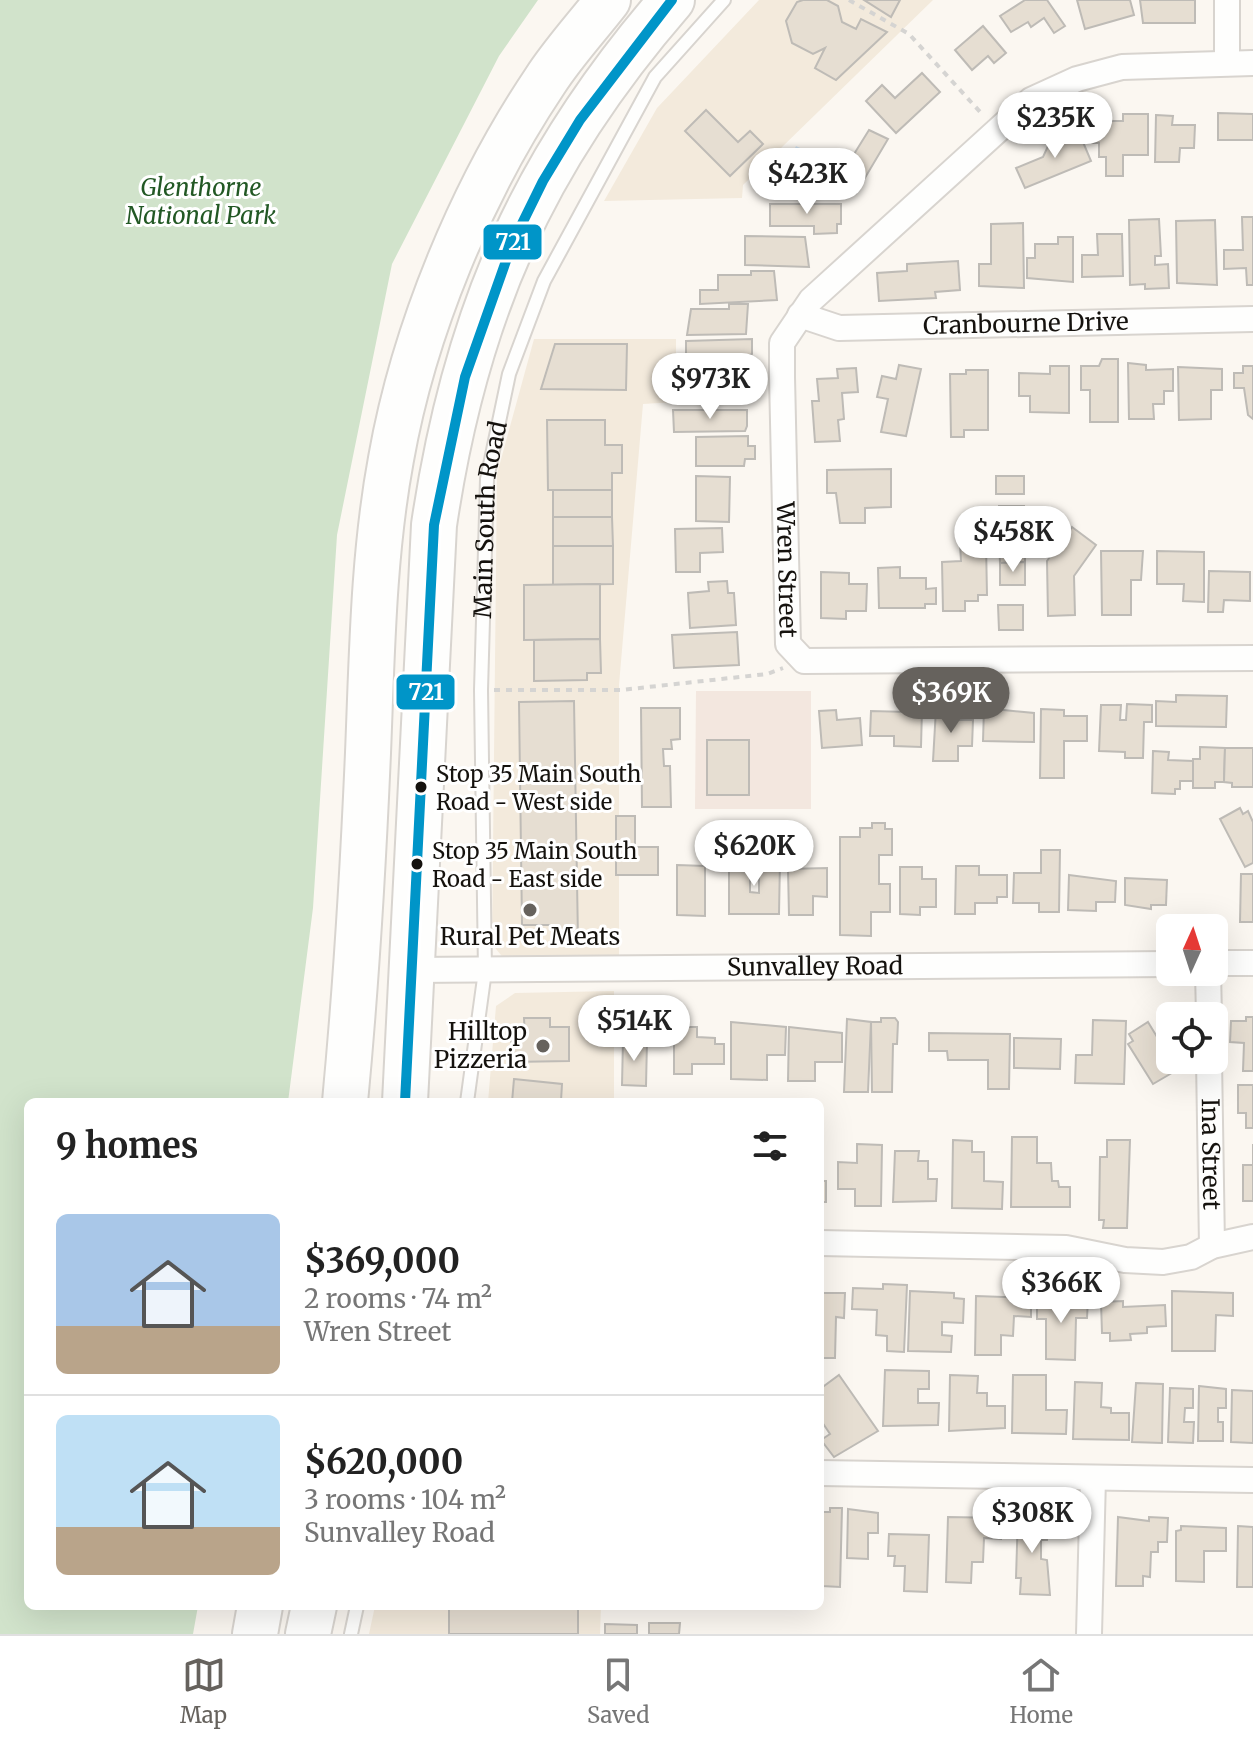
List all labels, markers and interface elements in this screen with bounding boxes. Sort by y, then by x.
pin: $235K [999,92,1111,160]
text: $235K [1015,101,1095,134]
pin: $423K [751,148,863,216]
text: $423K [767,157,847,190]
park label: Glenthorne National Park [126,172,276,231]
line badge: 721 [482,223,543,261]
text: 721 [495,228,531,256]
street label: Cranbourne Drive [923,306,1129,341]
pin: $973K [654,353,766,421]
text: $973K [670,362,750,395]
street label: Main South Road [467,418,514,619]
street label: Wren Street [770,500,804,639]
pin: $458K [957,506,1069,574]
text: $458K [972,515,1054,548]
pin: $369K [895,667,1007,735]
line badge: 721 [395,673,456,711]
text: $369K [910,676,992,709]
text: 721 [408,678,444,706]
place label: Stop 35 Main South Road - West side [436,760,642,816]
marker: Stop 35 Main South Road - West side [413,779,429,795]
pin: $620K [698,820,810,888]
text: $620K [713,829,795,862]
place label: Stop 35 Main South Road - East side [432,837,638,893]
marker: Stop 35 Main South Road - East side [409,856,425,872]
marker: Rural Pet Meats [521,901,539,919]
north arrow [1156,914,1228,986]
map controls [1156,914,1228,1074]
place label: Rural Pet Meats [440,921,620,952]
street label: Sunvalley Road [727,950,903,983]
pin: $514K [578,995,690,1063]
button: locate [1156,1002,1228,1074]
text: $514K [596,1004,672,1037]
place label: Hilltop Pizzeria [434,1016,527,1075]
marker: Hilltop Pizzeria [534,1037,552,1055]
street label: Ina Street [1195,1098,1227,1211]
icon: filters [748,1124,792,1168]
text: 9 homes [56,1125,198,1167]
text: $369,000 [304,1240,460,1282]
icon: home [120,1246,216,1342]
pin: $366K [1005,1257,1117,1325]
text: $366K [1020,1266,1102,1299]
text: 2 rooms · 74 m² [304,1282,492,1315]
text: Wren Street [304,1315,451,1348]
text: $620,000 [304,1441,463,1483]
icon: home [120,1447,216,1543]
text: 3 rooms · 104 m² [304,1483,506,1516]
pin: $308K [976,1487,1088,1555]
text: $308K [990,1496,1074,1529]
text: Sunvalley Road [304,1516,495,1549]
tab: Map [180,1653,227,1729]
tab: Saved [587,1653,649,1729]
tab: Home [1010,1653,1073,1729]

